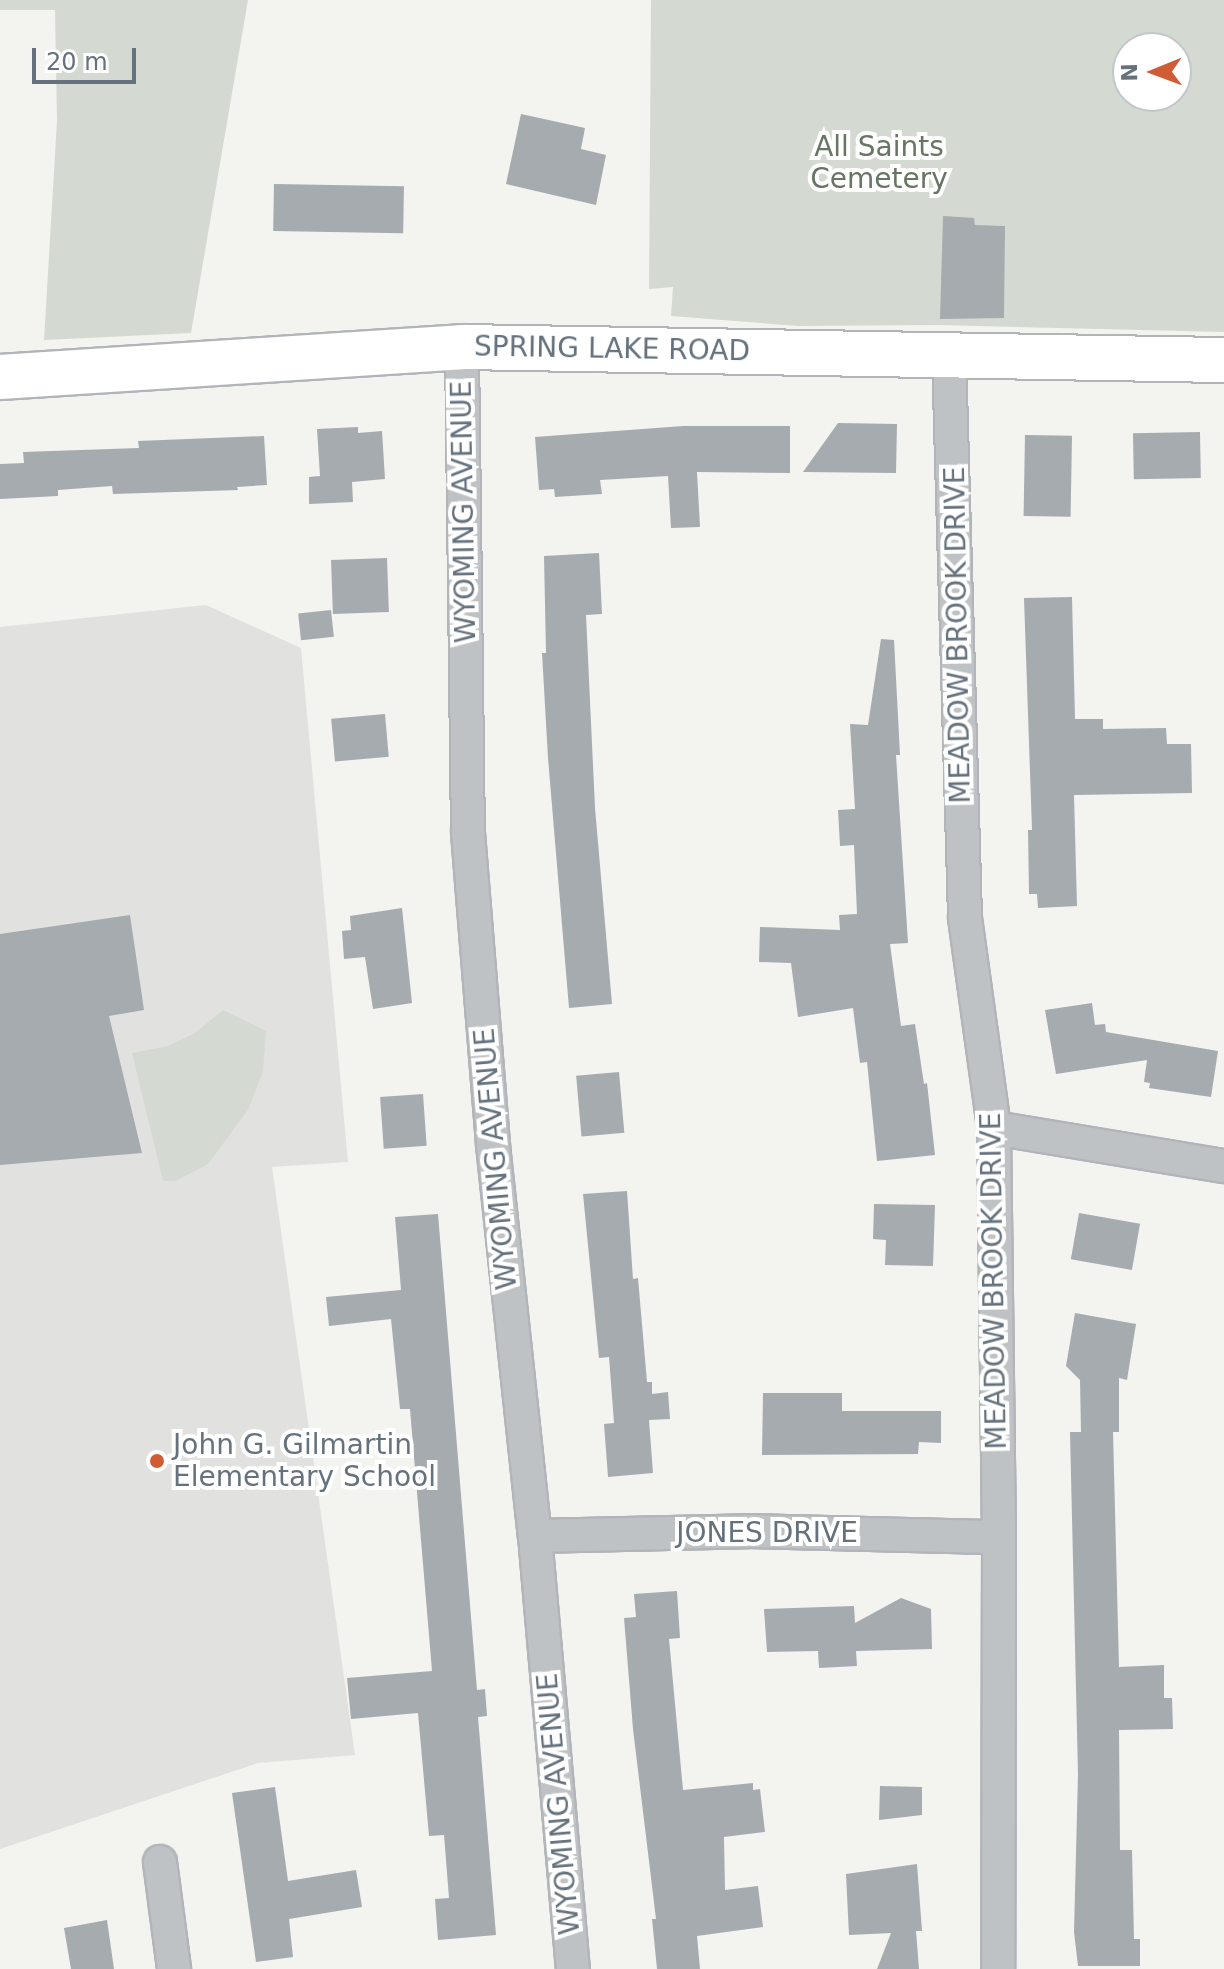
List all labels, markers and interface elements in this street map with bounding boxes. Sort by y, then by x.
scale bar [36,32,140,82]
north arrow [1112,32,1192,112]
text: 20 m [46,48,108,76]
text: N [1117,63,1142,82]
park label: All Saints Cemetery [810,130,948,196]
street label: SPRING LAKE ROAD [474,330,750,368]
street label: WYOMING AVENUE [445,380,483,644]
street label: MEADOW BROOK DRIVE [938,466,978,804]
street label: WYOMING AVENUE [468,1027,524,1291]
street label: MEADOW BROOK DRIVE [974,1112,1014,1450]
place label: John G. Gilmartin Elementary School [173,1428,436,1494]
marker: John G. Gilmartin Elementary School [148,1452,166,1470]
street label: JONES DRIVE [676,1516,858,1550]
street label: WYOMING AVENUE [531,1672,587,1936]

